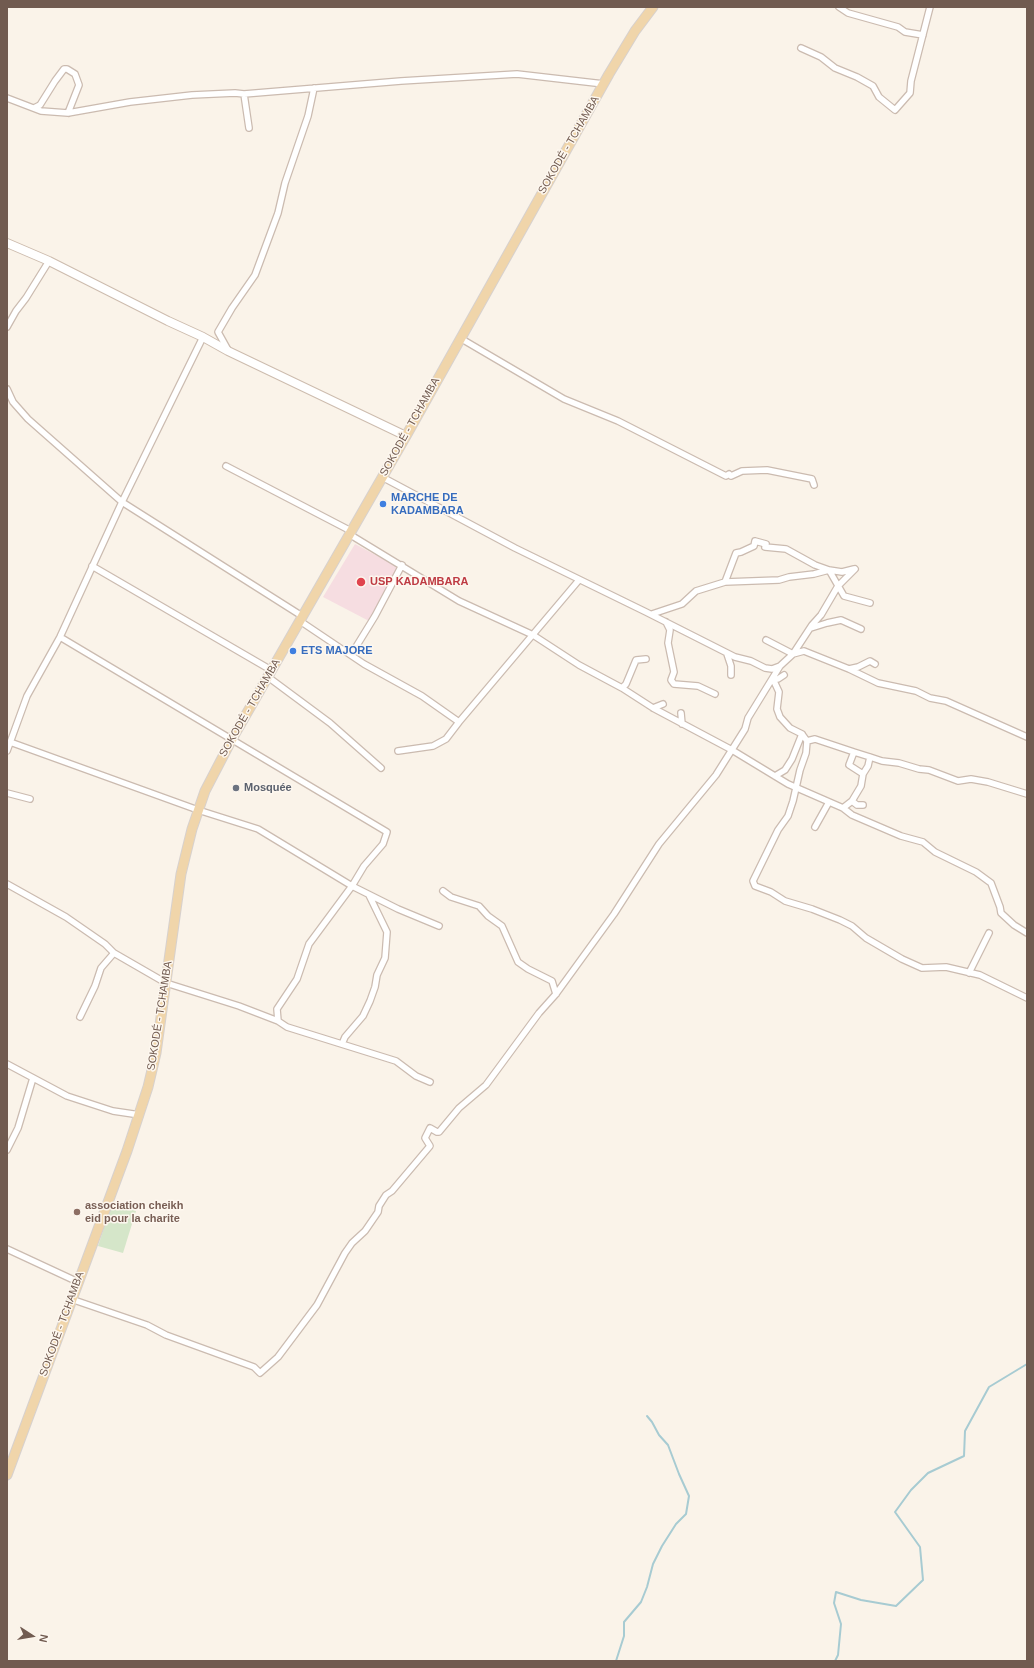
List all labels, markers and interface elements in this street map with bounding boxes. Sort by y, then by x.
street label: SOKODÉ - TCHAMBA [536,94,602,196]
street label: SOKODÉ - TCHAMBA [377,375,443,479]
place label: MARCHE DE KADAMBARA [391,491,464,517]
marker: MARCHE DE KADAMBARA [378,499,388,509]
place label: USP KADAMBARA [370,575,468,589]
marker: USP KADAMBARA [355,576,367,588]
place label: ETS MAJORE [301,644,373,658]
marker: ETS MAJORE [288,646,298,656]
street label: SOKODÉ - TCHAMBA [217,657,283,759]
place label: Mosquée [244,781,292,795]
marker: Mosquée [231,783,241,793]
street label: SOKODÉ - TCHAMBA [145,960,175,1072]
place label: association cheikh eid pour la charite [85,1199,183,1225]
marker: association cheikh eid pour la charite [72,1207,82,1217]
street label: SOKODÉ - TCHAMBA [37,1270,87,1378]
north arrow [12,1616,52,1656]
text: N [37,1633,50,1644]

